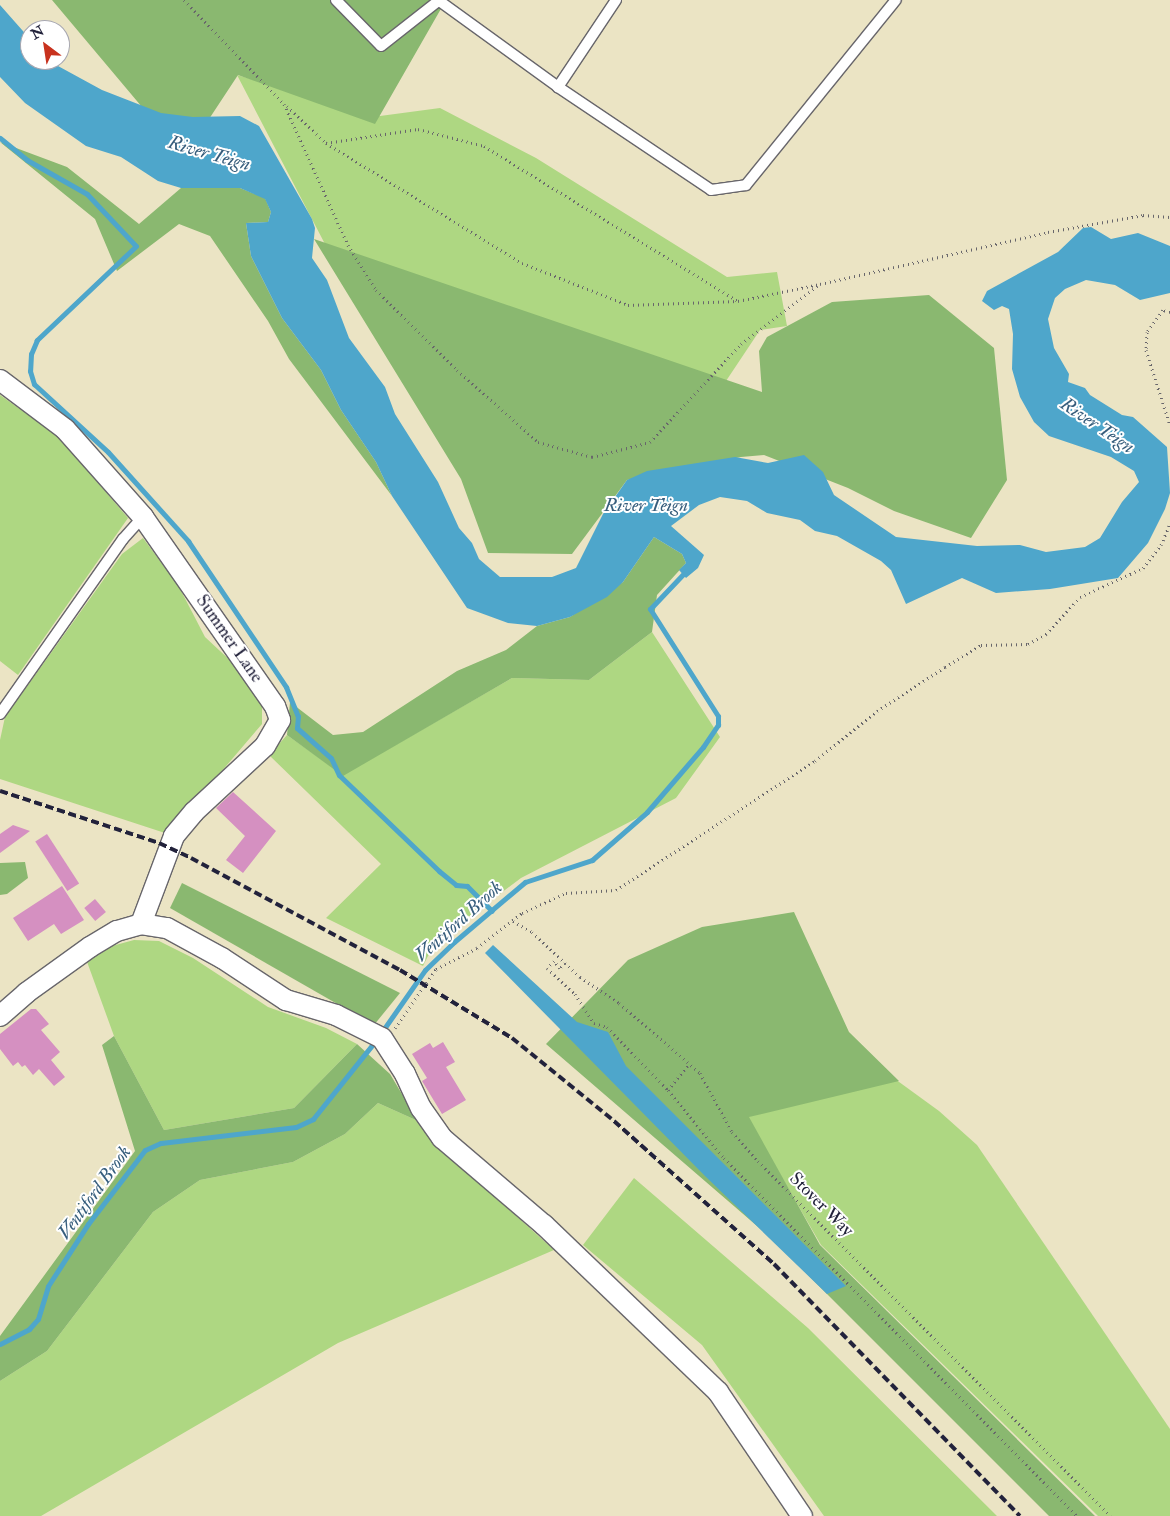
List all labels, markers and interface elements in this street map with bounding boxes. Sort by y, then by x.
north arrow [20,20,70,70]
text: N [28,22,47,43]
water label: River Teign [165,131,253,177]
water label: River Teign [1056,393,1138,459]
water label: River Teign [604,495,688,517]
street label: Summer Lane [191,591,267,687]
water label: Ventiford Brook [411,877,507,967]
water label: Ventiford Brook [54,1142,136,1244]
street label: Stover Way [784,1168,858,1242]

